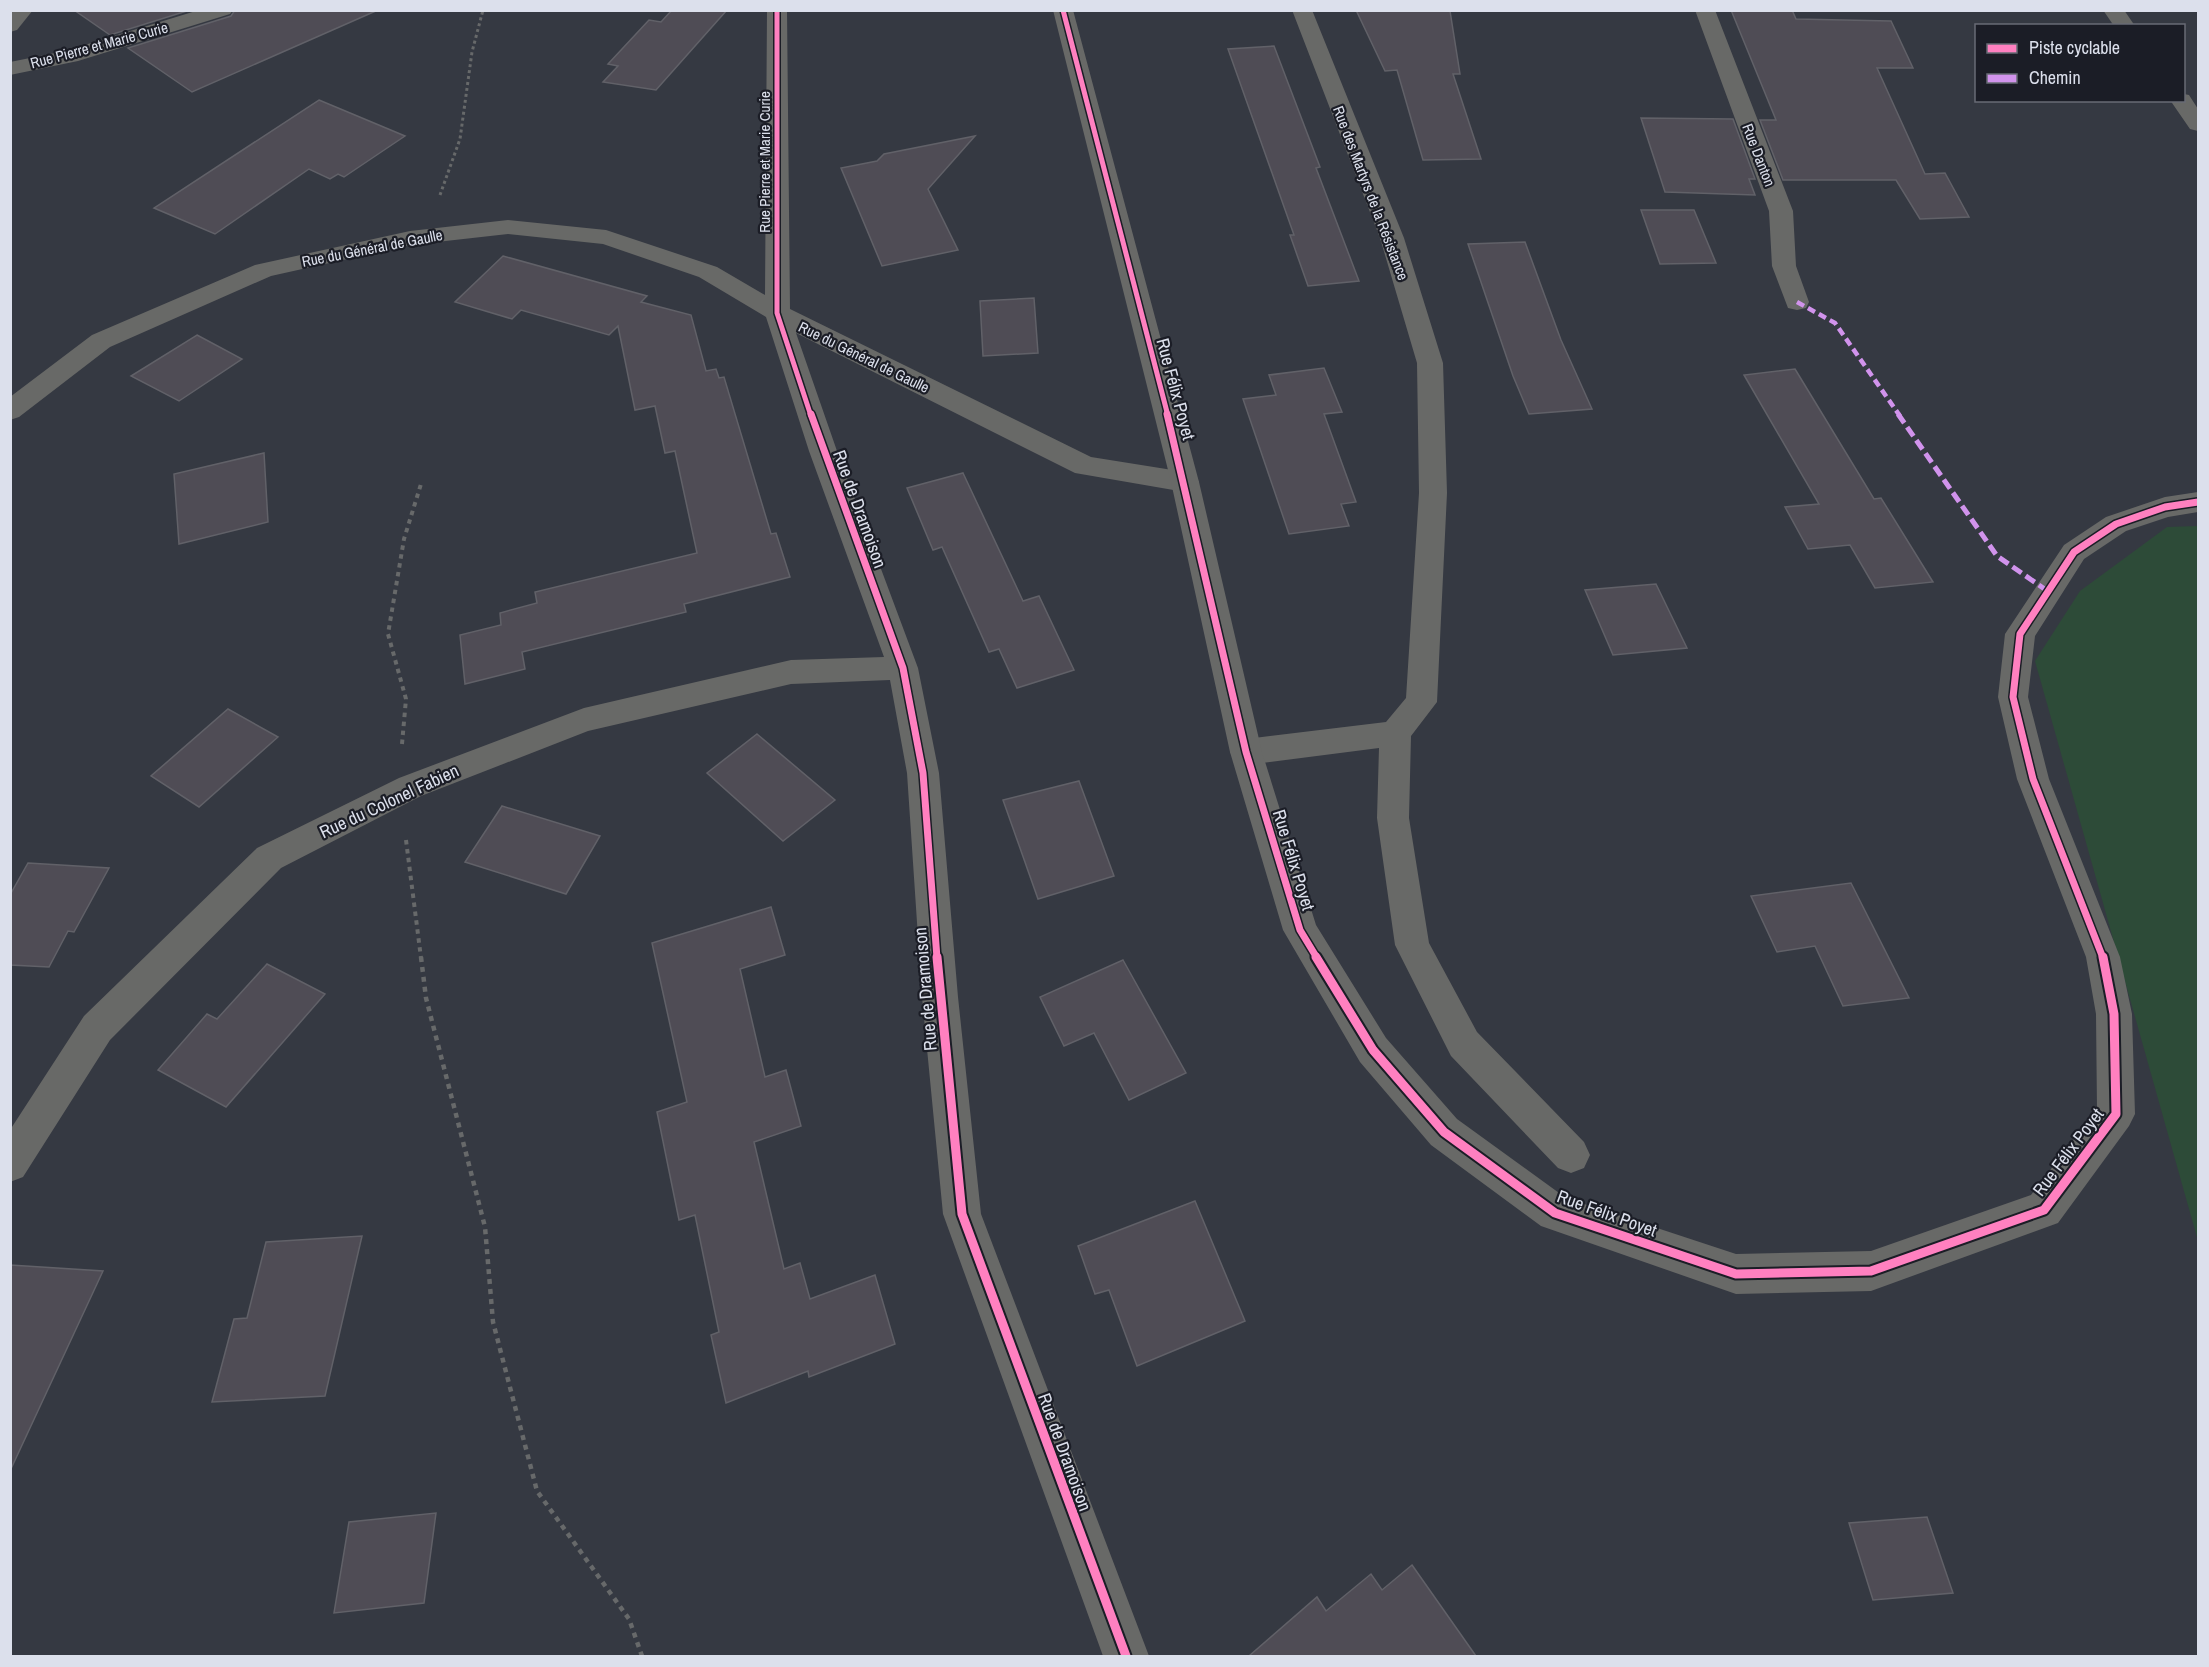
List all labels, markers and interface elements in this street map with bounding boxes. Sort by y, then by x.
street label: Rue Pierre et Marie Curie [28,17,170,73]
legend [1975,24,2185,102]
text: Piste cyclable [2029,35,2120,60]
text: Chemin [2029,65,2081,90]
street label: Rue Pierre et Marie Curie [754,91,775,233]
street label: Rue des Martyrs de la Résistance [1328,103,1414,283]
street label: Rue Danton [1737,121,1781,189]
street label: Rue du Général de Gaulle [300,224,444,272]
street label: Rue du Général de Gaulle [795,316,933,398]
street label: Rue Félix Poyet [1150,335,1202,443]
street label: Rue de Dramoison [827,447,893,571]
street label: Rue du Colonel Fabien [315,758,463,844]
street label: Rue Félix Poyet [1267,806,1321,914]
street label: Rue de Dramoison [907,926,943,1052]
street label: Rue Félix Poyet [2027,1103,2109,1201]
street label: Rue Félix Poyet [1554,1183,1660,1243]
street label: Rue de Dramoison [1032,1390,1098,1514]

